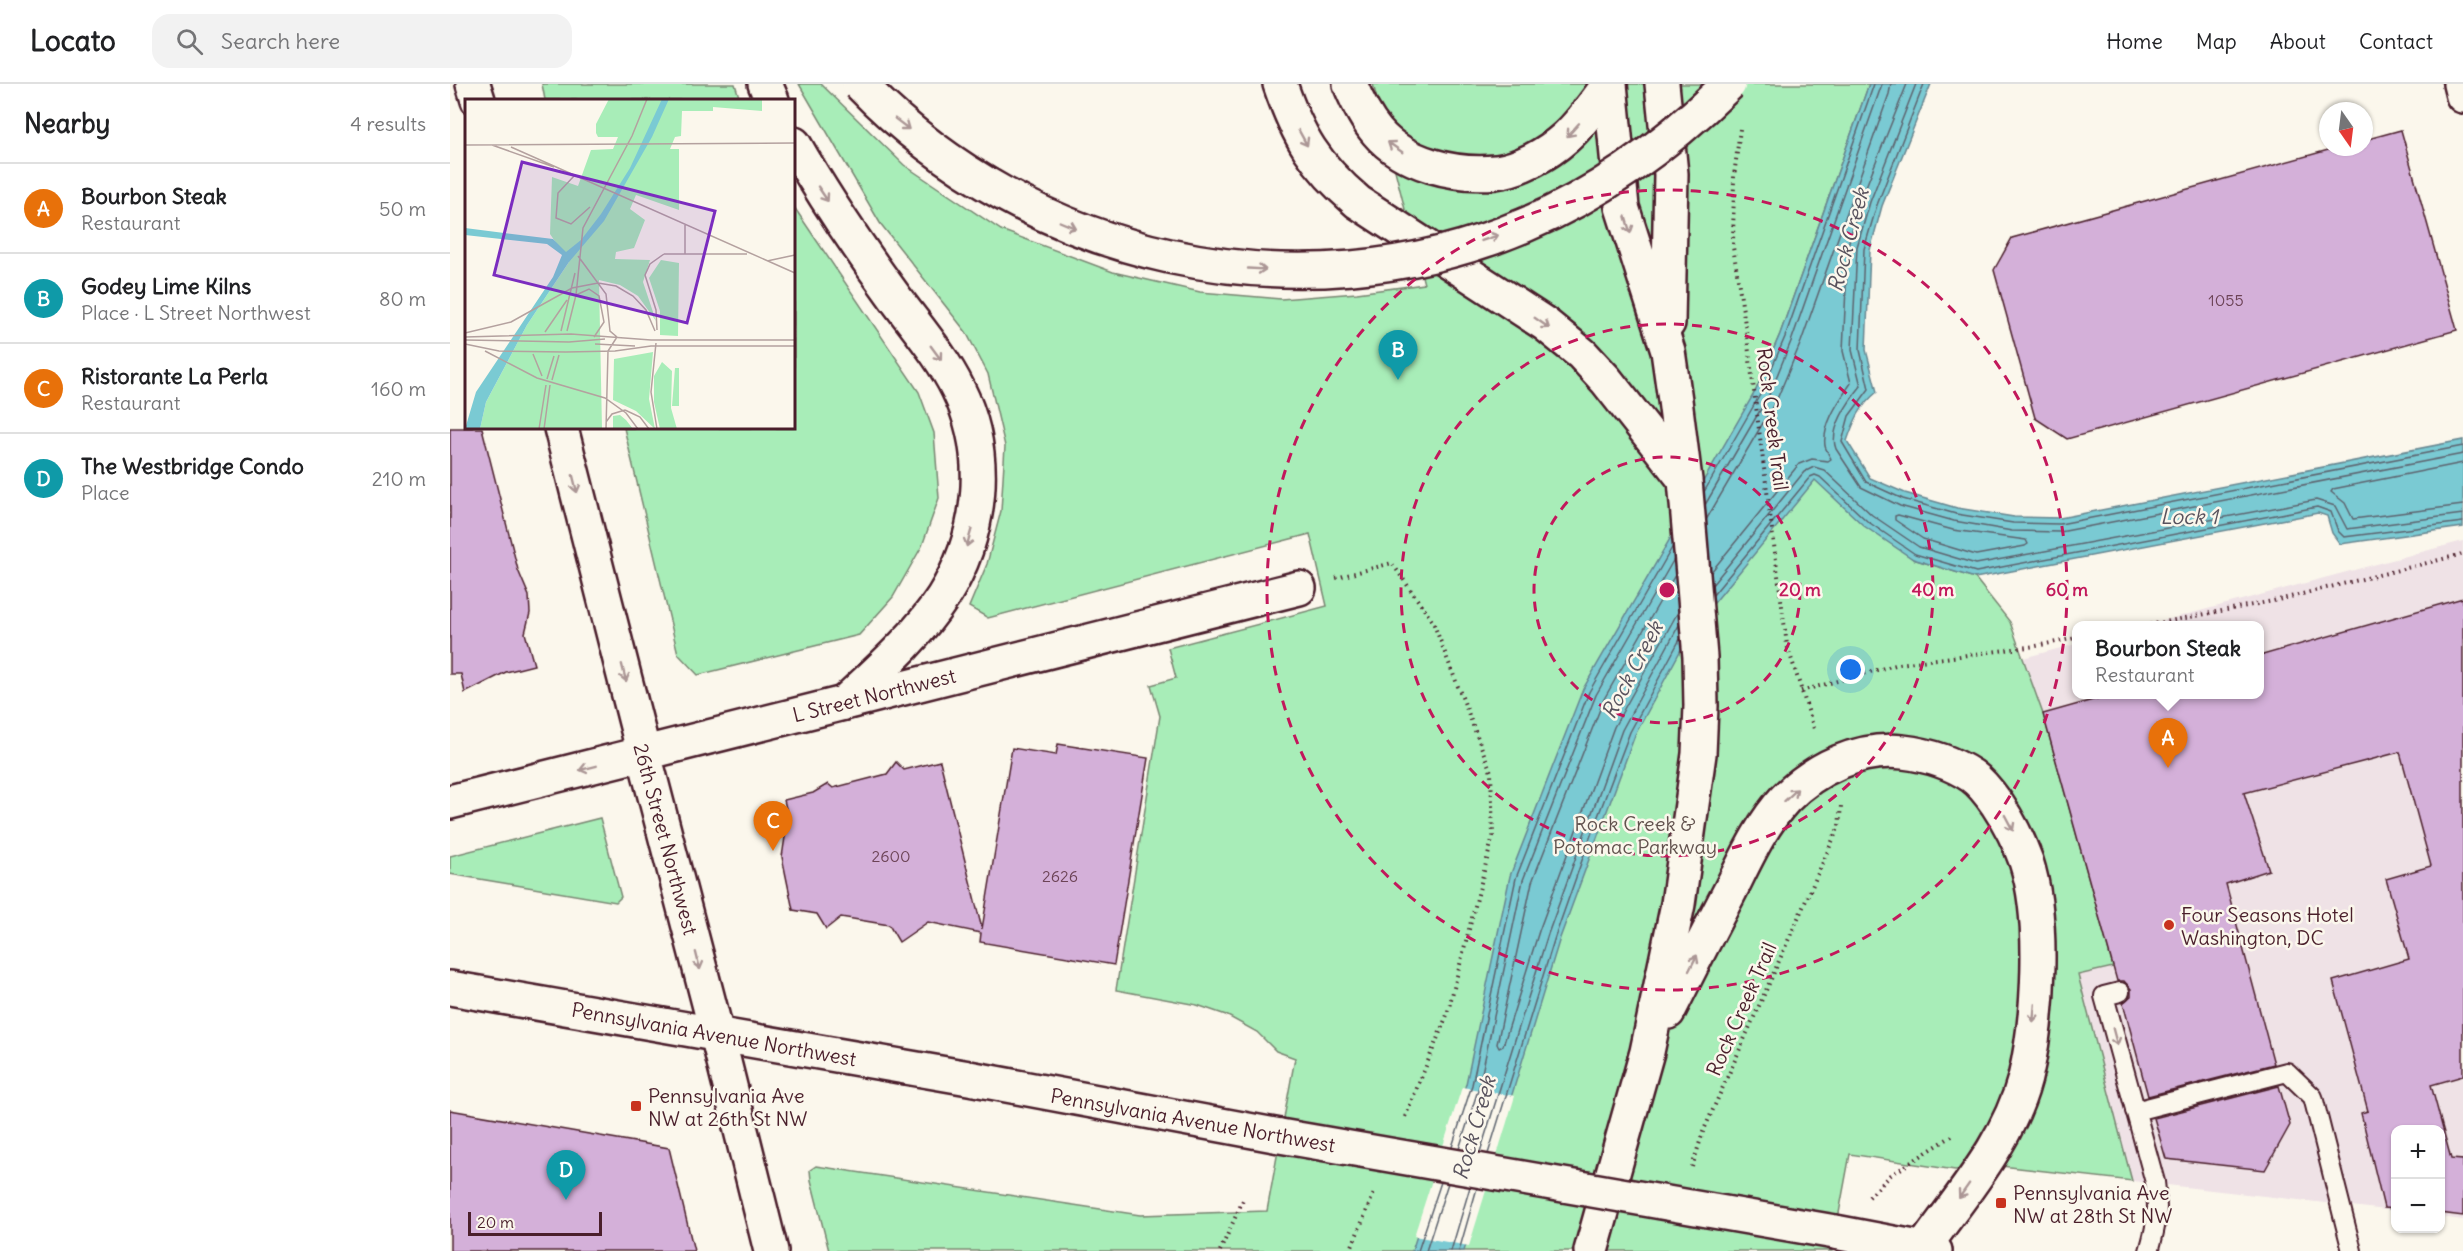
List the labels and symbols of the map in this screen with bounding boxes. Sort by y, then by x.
inset map [465,99,795,429]
north arrow [2319,102,2373,156]
one-way arrow [894,117,910,130]
one-way arrow [1566,122,1580,137]
one-way arrow [1297,129,1309,146]
one-way arrow [1388,141,1404,153]
water label: Rock Creek [1821,184,1875,295]
one-way arrow [818,185,830,202]
one-way arrow [1623,215,1634,234]
one-way arrow [1059,219,1077,231]
one-way arrow [1480,231,1499,242]
one-way arrow [1247,263,1267,274]
house number: 1055 [2208,290,2244,310]
one-way arrow [1534,317,1550,329]
pin: B [1378,330,1418,380]
one-way arrow [929,345,942,361]
street label: Rock Creek Trail [1752,346,1794,492]
one-way arrow [570,474,582,493]
water label: Lock 1 [2160,503,2220,530]
one-way arrow [963,528,974,547]
text: 20 m [1779,578,1821,601]
text: 40 m [1912,578,1954,601]
text: 60 m [2046,578,2088,601]
centre of rings [1657,580,1677,600]
water label: Rock Creek [1595,616,1669,723]
your location [1836,655,1865,684]
one-way arrow [618,663,630,682]
street label: L Street Northwest [790,663,958,727]
pin: A [2148,718,2188,768]
street label: 26th Street Northwest [628,741,704,938]
one-way arrow [578,762,597,774]
one-way arrow [1783,788,1798,802]
pin: C [754,802,792,851]
park label: Rock Creek & Potomac Parkway [1553,811,1717,859]
one-way arrow [2003,814,2015,832]
house number: 2600 [871,846,911,866]
house number: 2626 [1042,866,1078,886]
place label: Four Seasons Hotel Washington, DC [2181,902,2354,950]
marker: Four Seasons Hotel Washington, DC [2162,918,2176,932]
street label: Rock Creek Trail [1700,938,1782,1080]
one-way arrow [693,952,705,971]
one-way arrow [1687,955,1699,972]
street label: Pennsylvania Avenue Northwest [570,997,859,1071]
one-way arrow [2028,1002,2039,1022]
one-way arrow [2110,1027,2122,1046]
water label: Rock Creek [1446,1072,1502,1183]
place label: Pennsylvania Ave NW at 26th St NW [648,1083,808,1131]
street label: Pennsylvania Avenue Northwest [1049,1083,1338,1157]
marker: Pennsylvania Ave NW at 26th St NW [629,1099,643,1113]
pin: D [546,1150,586,1200]
place label: Pennsylvania Ave NW at 28th St NW [2013,1180,2172,1228]
one-way arrow [1958,1182,1970,1198]
marker: Pennsylvania Ave NW at 28th St NW [1994,1196,2008,1210]
scale bar [468,1209,602,1236]

